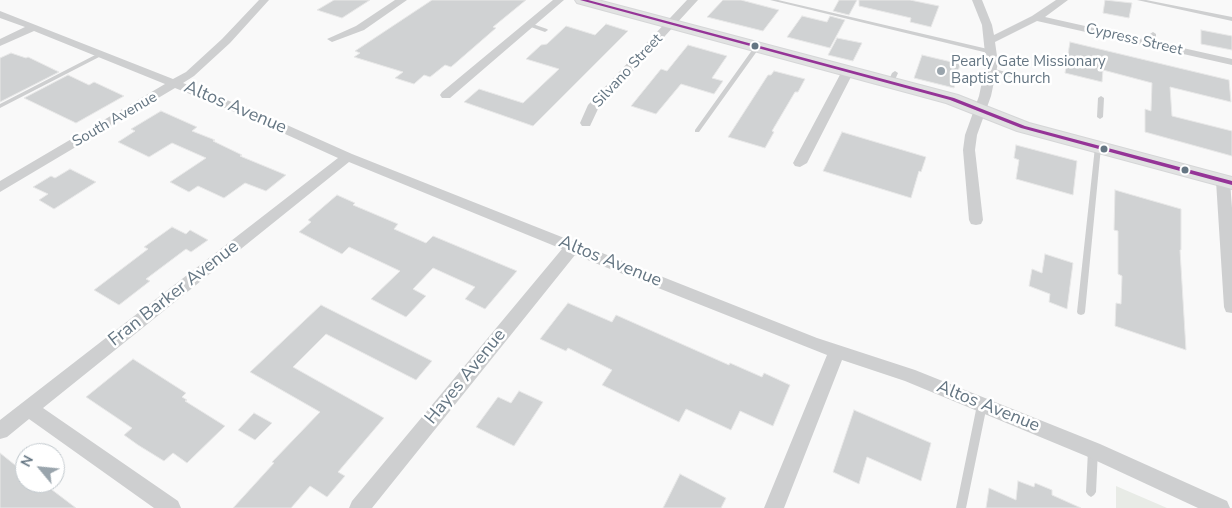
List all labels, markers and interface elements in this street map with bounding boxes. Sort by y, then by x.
street label: Cypress Street [1084,20,1184,60]
street label: Silvano Street [589,30,667,112]
unlabelled marker [750,41,760,51]
place label: Pearly Gate Missionary Baptist Church [951,53,1106,88]
marker: Pearly Gate Missionary Baptist Church [935,65,947,77]
street label: Altos Avenue [181,77,289,139]
street label: South Avenue [70,89,160,151]
unlabelled marker [1099,144,1109,154]
unlabelled marker [1180,165,1190,175]
street label: Altos Avenue [555,232,665,292]
street label: Fran Barker Avenue [105,236,243,352]
street label: Hayes Avenue [421,325,511,429]
street label: Altos Avenue [933,377,1043,437]
north arrow [15,443,65,493]
text: N [16,452,38,470]

